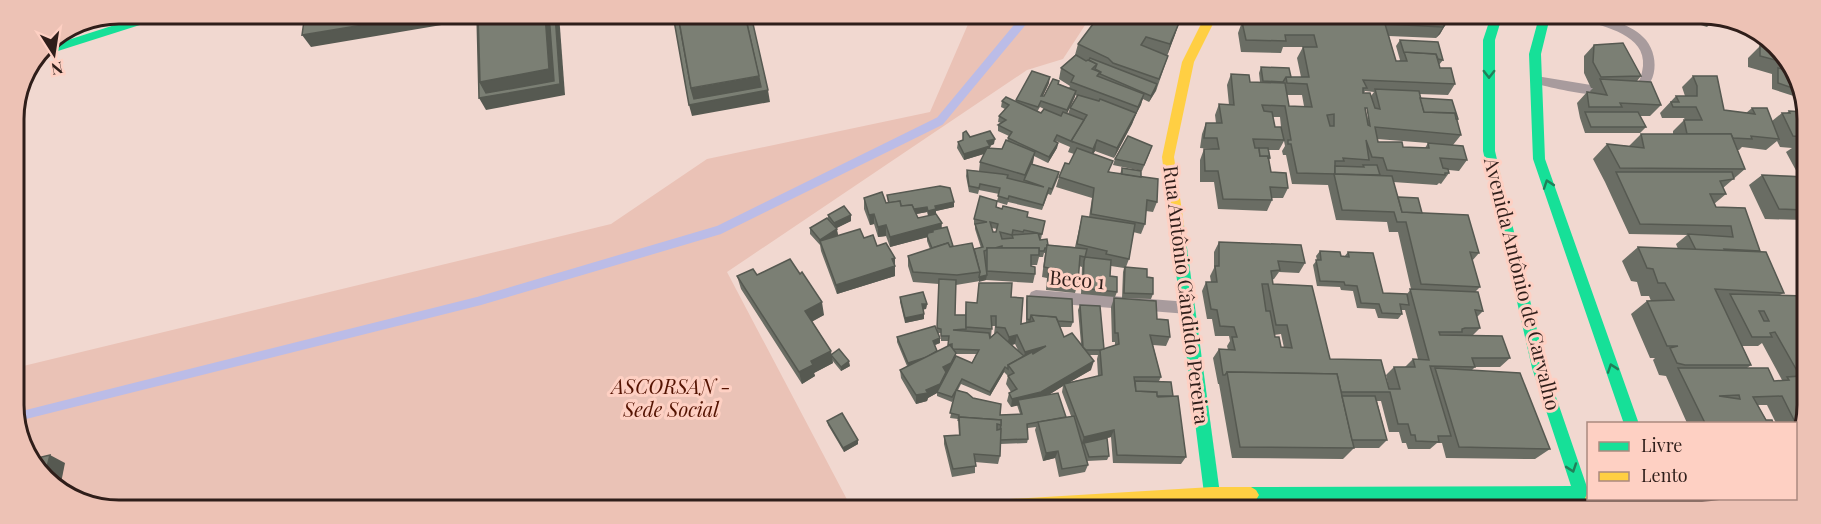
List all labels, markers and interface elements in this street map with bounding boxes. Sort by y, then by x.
north arrow [24,24,84,84]
text: N [49,58,65,81]
one-way arrow [1483,69,1495,78]
street label: Avenida Antônio de Carvalho [1479,154,1568,413]
street label: Rua Antônio Cândido Pereira [1158,164,1217,426]
one-way arrow [1542,179,1555,190]
street label: Beco 1 [1048,263,1106,294]
one-way arrow [1607,363,1620,374]
park label: ASCORSAN - Sede Social [610,372,730,422]
legend [1587,422,1797,500]
text: Livre [1641,433,1682,457]
one-way arrow [1564,462,1577,473]
text: Lento [1641,463,1688,487]

